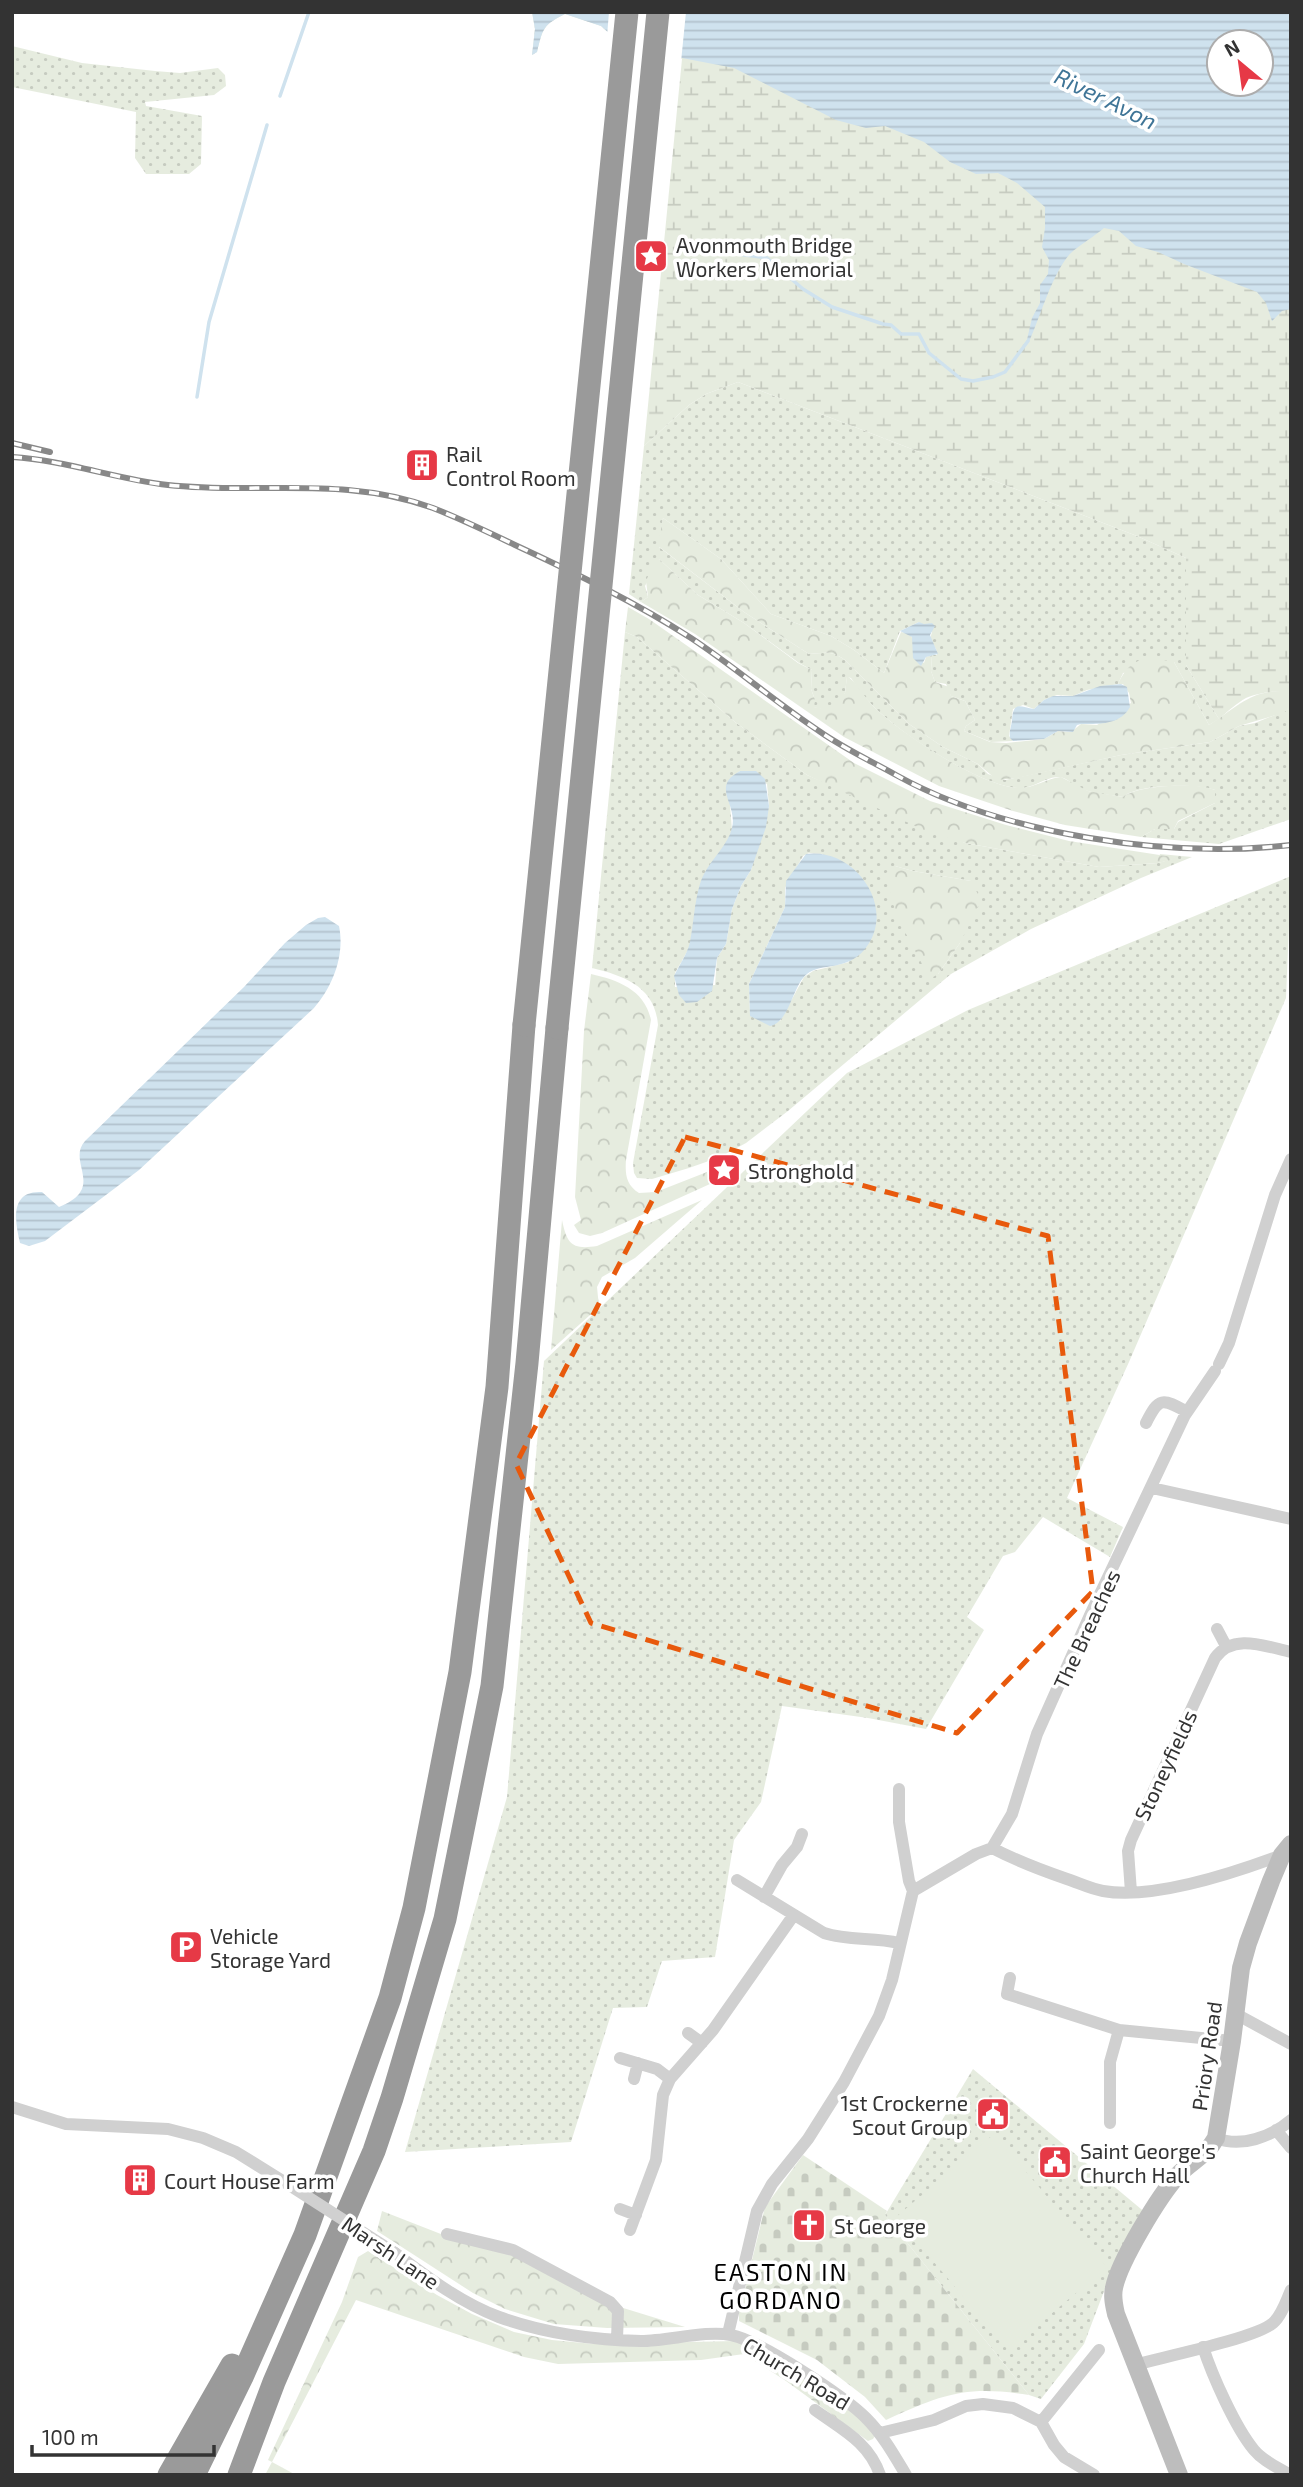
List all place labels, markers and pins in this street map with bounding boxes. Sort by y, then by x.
place label: Avonmouth Bridge Workers Memorial [676,232,853,281]
place icon: Avonmouth Bridge Workers Memorial [632,237,670,275]
place label: Rail Control Room [446,441,576,490]
building icon: Rail Control Room [403,446,441,484]
place icon: Stronghold [705,1151,743,1189]
place label: Stronghold [748,1158,854,1183]
place label: Vehicle Storage Yard [210,1923,331,1972]
parking icon: Vehicle Storage Yard [167,1928,205,1966]
place label: 1st Crockerne Scout Group [840,2090,968,2139]
public building icon: 1st Crockerne Scout Group [974,2095,1012,2133]
place label: Saint George's Church Hall [1080,2138,1216,2187]
public building icon: Saint George's Church Hall [1036,2143,1074,2181]
building icon: Court House Farm [121,2161,159,2199]
place label: Court House Farm [164,2168,335,2193]
church icon: St George [790,2206,828,2244]
place label: St George [834,2213,926,2238]

